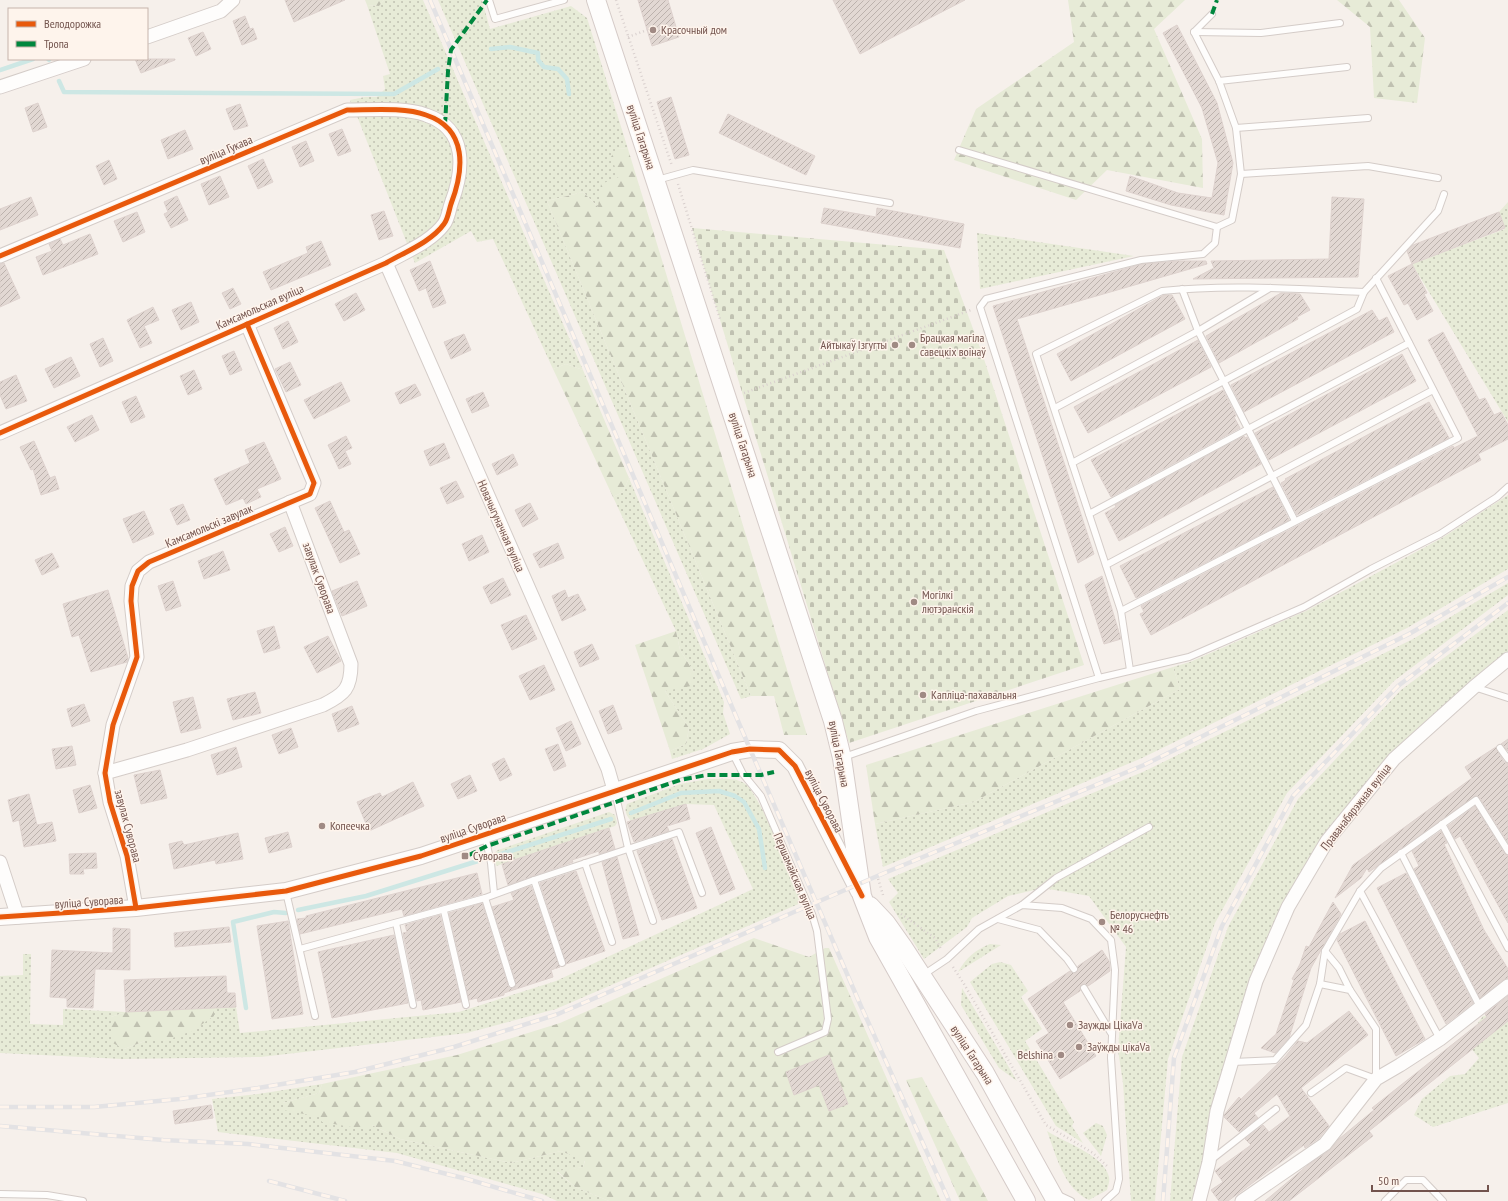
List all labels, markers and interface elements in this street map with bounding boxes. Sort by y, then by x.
legend [8,8,148,60]
text: Велодорожка [44,16,101,31]
place label: Красочный дом [661,22,727,37]
marker: Красочный дом [648,25,658,35]
text: Тропа [44,36,69,51]
street label: вуліца Гагарына [624,102,659,171]
street label: вуліца Гукава [197,132,255,167]
street label: Камсамольская вуліца [214,280,306,333]
place label: Брацкая магіла савецкіх воінаў [920,330,986,359]
place label: Айтыкаў Ізгугты [820,337,887,352]
marker: Айтыкаў Ізгугты [890,340,900,350]
marker: Брацкая магіла савецкіх воінаў [907,340,917,350]
street label: вуліца Гагарына [726,410,761,479]
street label: Новачыгуначная вуліца [474,477,529,574]
street label: Камсамольскі завулак [163,500,255,551]
street label: завулак Суворава [300,540,339,616]
place label: Могілкі лютэранскія [921,587,974,616]
marker: Могілкі лютэранскія [909,597,919,607]
place label: Капліца-пахавальня [931,687,1017,702]
marker: Капліца-пахавальня [918,690,928,700]
street label: вуліца Гагарына [826,719,853,789]
street label: Праванабярэжная вуліца [1317,760,1394,853]
street label: вуліца Суворава [802,767,847,835]
street label: завулак Суворава [112,788,145,864]
street label: вуліца Суворава [438,809,508,846]
place label: Копеечка [330,818,370,833]
marker: Копеечка [317,821,327,831]
street label: Першамайская вуліца [770,830,821,921]
place label: Суворава [473,848,513,863]
marker: Суворава [460,851,470,861]
street label: вуліца Суворава [54,892,124,911]
place label: Белоруснефть № 46 [1110,907,1169,936]
marker: Белоруснефть № 46 [1097,917,1107,927]
place label: Заужды ЦікаVа [1078,1017,1143,1032]
marker: Заужды ЦікаVа [1065,1020,1075,1030]
street label: вуліца Гагарына [948,1022,997,1087]
place label: Заўжды цікаVа [1087,1039,1150,1054]
marker: Заўжды цікаVа [1074,1042,1084,1052]
place label: Belshina [1018,1047,1053,1062]
marker: Belshina [1056,1050,1066,1060]
scale bar [1372,1167,1488,1193]
text: 50 m [1378,1173,1399,1188]

